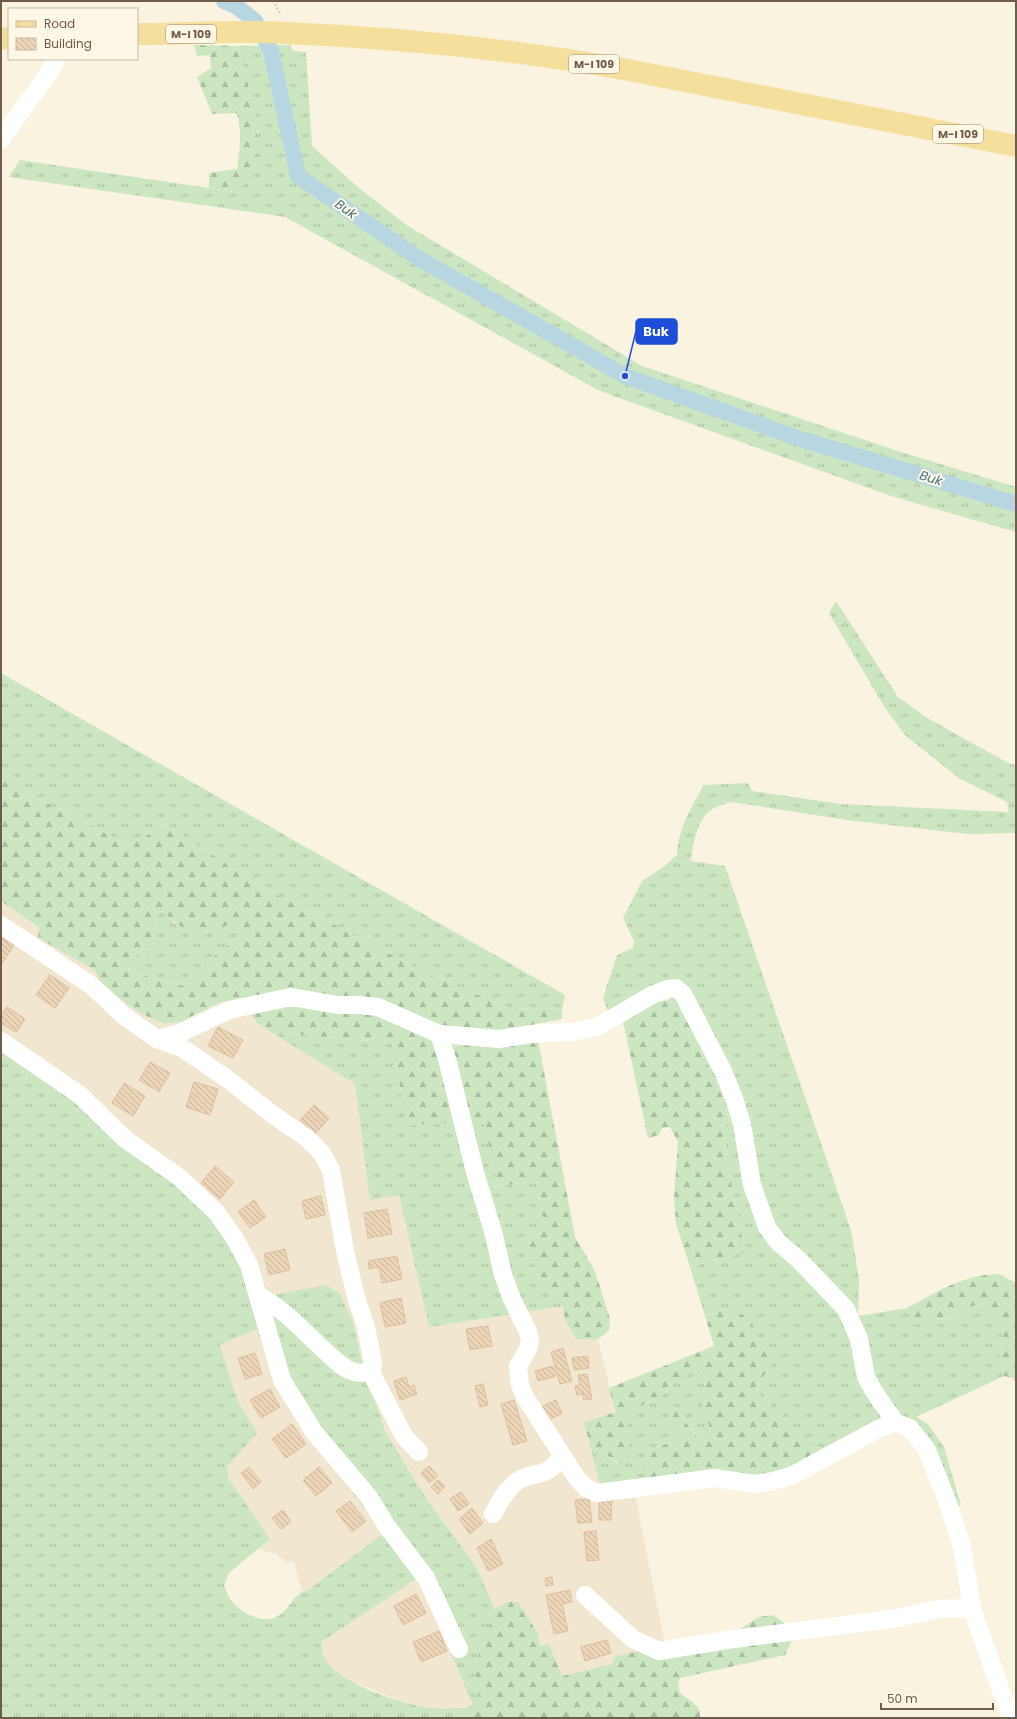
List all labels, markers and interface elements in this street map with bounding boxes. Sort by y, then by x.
legend [8,8,138,60]
text: Road [44,15,75,32]
road number: M-I 109 [166,25,216,43]
text: Building [44,35,92,52]
road number: M-I 109 [569,55,619,73]
road number: M-I 109 [933,125,983,143]
water label: Buk [331,195,362,224]
callout: Buk [636,319,677,344]
text: Buk [643,322,669,341]
water label: Buk [917,466,946,491]
scale bar [881,1685,993,1711]
text: 50 m [887,1690,918,1707]

